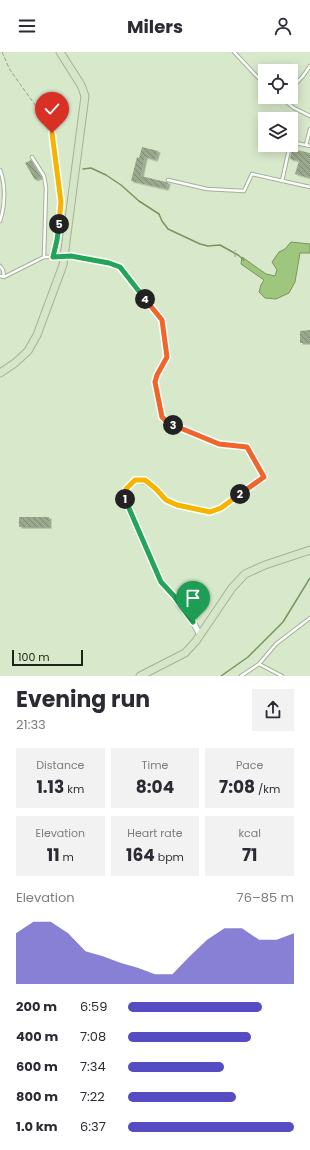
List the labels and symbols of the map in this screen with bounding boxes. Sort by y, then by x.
pin [35,92,69,133]
pin: 5 [49,214,69,234]
pin: 4 [135,289,155,309]
pin: 3 [163,415,183,435]
pin: 2 [230,484,250,504]
pin: 1 [115,489,135,509]
pin [176,581,210,622]
scale bar [12,648,83,667]

